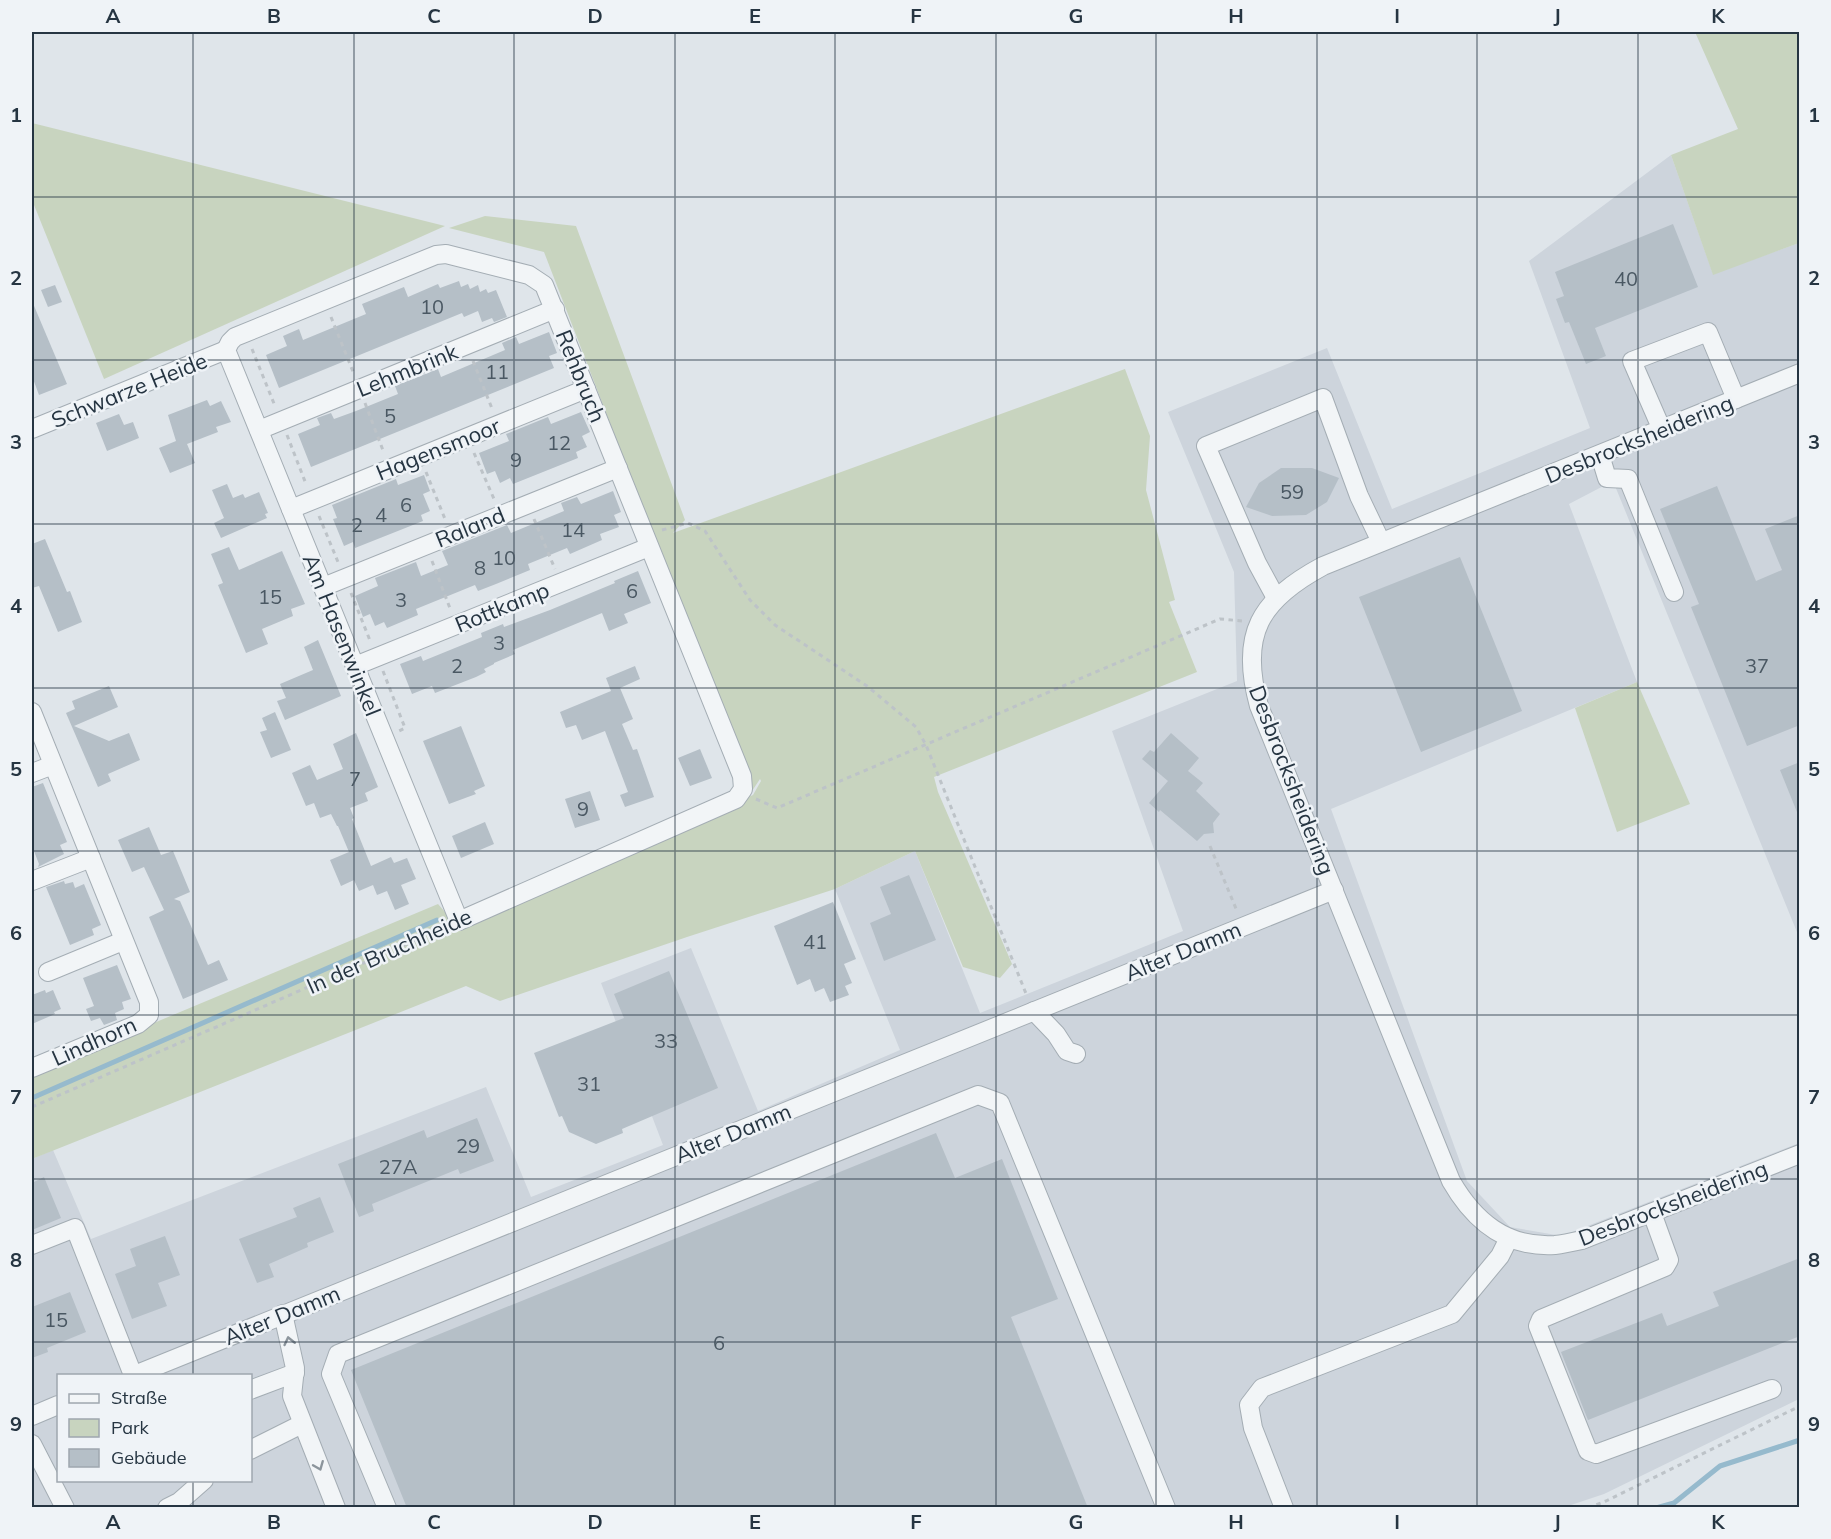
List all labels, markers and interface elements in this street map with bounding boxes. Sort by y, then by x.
text: A [106,3,121,28]
text: B [267,3,281,28]
text: C [427,3,441,28]
text: D [587,3,603,28]
text: E [749,3,761,28]
text: F [910,3,922,28]
text: G [1069,3,1083,28]
text: H [1228,3,1244,28]
text: I [1394,3,1400,28]
text: J [1553,3,1561,28]
text: K [1711,3,1725,28]
text: 1 [10,102,22,127]
text: 1 [1808,102,1820,127]
text: 2 [10,265,22,290]
text: 2 [1808,265,1820,290]
house number: 40 [1614,266,1638,291]
house number: 10 [420,294,444,319]
street label: Rehbruch [550,326,612,426]
street label: Lehmbrink [352,337,462,403]
street label: Schwarze Heide [47,346,211,434]
house number: 11 [485,359,509,384]
street label: Desbrocksheidering [1541,388,1737,490]
house number: 5 [384,403,396,428]
street label: Hagensmoor [372,411,504,487]
text: 3 [10,429,22,454]
text: 3 [1808,429,1820,454]
house number: 12 [547,430,571,455]
house number: 9 [510,447,522,472]
house number: 59 [1280,479,1304,504]
house number: 6 [400,492,412,517]
street label: Raland [431,500,509,554]
house number: 4 [375,502,387,527]
house number: 2 [351,512,363,537]
house number: 14 [561,517,585,542]
house number: 10 [492,545,516,570]
street label: Am Hasenwinkel [297,550,387,720]
house number: 8 [474,555,486,580]
street label: Rottkamp [451,575,553,639]
house number: 6 [626,578,638,603]
house number: 15 [258,584,282,609]
house number: 3 [395,587,407,612]
text: 4 [10,593,22,618]
text: 4 [1808,593,1820,618]
house number: 3 [493,630,505,655]
house number: 2 [451,653,463,678]
house number: 37 [1745,653,1769,678]
street label: Desbrocksheidering [1243,681,1341,879]
text: 5 [10,756,22,781]
text: 5 [1808,756,1820,781]
house number: 7 [349,766,361,791]
house number: 9 [577,796,589,821]
street label: In der Bruchheide [302,902,476,1000]
street label: Alter Damm [1121,915,1245,987]
text: 6 [10,920,22,945]
text: 6 [1808,920,1820,945]
house number: 41 [803,929,827,954]
street label: Lindhorn [47,1010,141,1072]
house number: 33 [654,1028,678,1053]
house number: 31 [577,1071,601,1096]
text: 7 [10,1084,22,1109]
text: 7 [1808,1084,1820,1109]
street label: Alter Damm [671,1097,795,1169]
house number: 29 [456,1133,480,1158]
house number: 27A [379,1154,418,1179]
street label: Desbrocksheidering [1574,1154,1772,1252]
text: 8 [10,1247,22,1272]
text: 8 [1808,1247,1820,1272]
street label: Alter Damm [220,1279,344,1351]
house number: 15 [44,1307,68,1332]
house number: 6 [713,1330,725,1355]
one-way arrow [283,1337,296,1347]
legend [57,1374,252,1482]
text: Straße [111,1386,167,1409]
text: 9 [10,1411,22,1436]
text: 9 [1808,1411,1820,1436]
text: Park [111,1416,150,1439]
text: Gebäude [111,1446,187,1469]
one-way arrow [312,1459,324,1470]
text: A [106,1509,121,1534]
text: B [267,1509,281,1534]
text: C [427,1509,441,1534]
text: D [587,1509,603,1534]
text: E [749,1509,761,1534]
text: F [910,1509,922,1534]
text: G [1069,1509,1083,1534]
text: H [1228,1509,1244,1534]
text: I [1394,1509,1400,1534]
text: J [1553,1509,1561,1534]
text: K [1711,1509,1725,1534]

